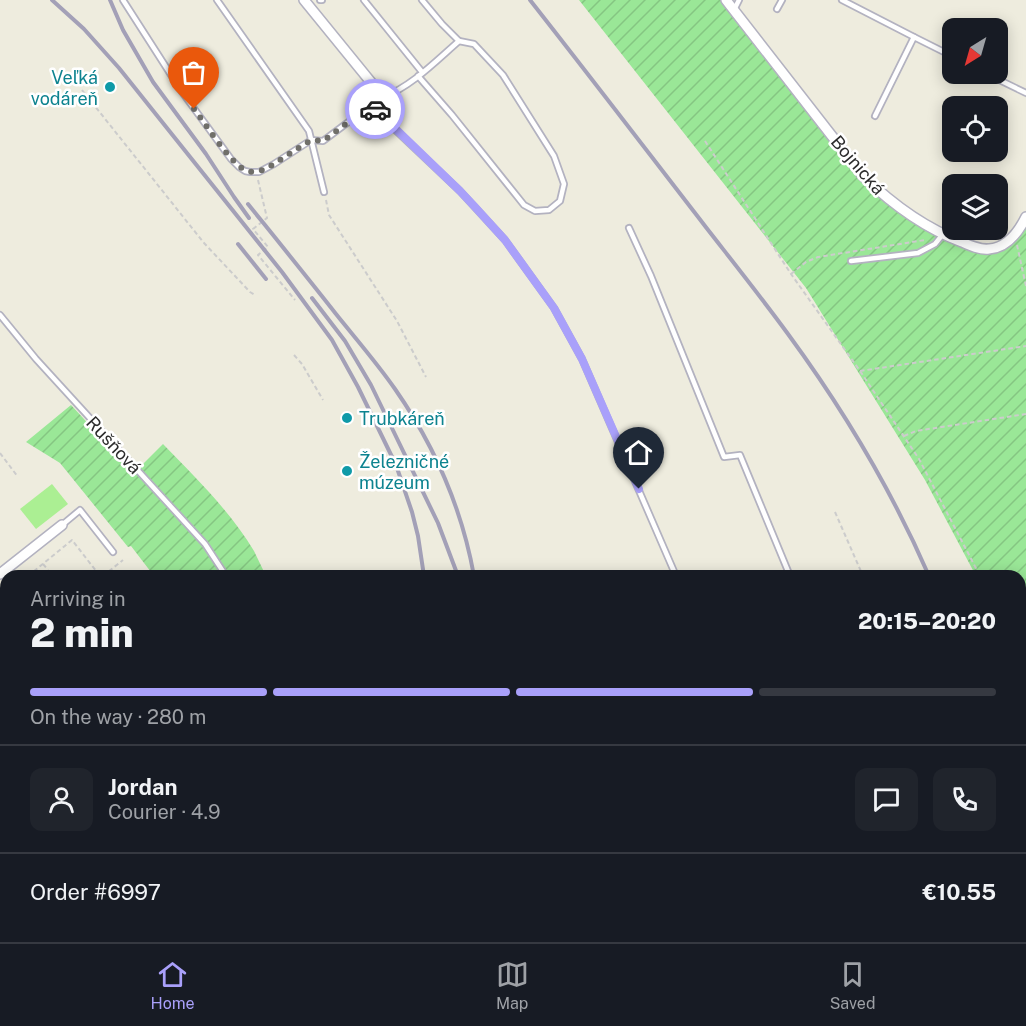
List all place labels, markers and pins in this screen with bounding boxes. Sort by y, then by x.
pin [168,47,219,109]
place label: Veľká vodáreň [31,67,98,109]
marker: Veľká vodáreň [103,80,117,94]
place label: Trubkáreň [359,408,445,429]
marker: Trubkáreň [340,411,354,425]
pin [613,427,664,489]
place label: Železničné múzeum [359,451,449,493]
marker: Železničné múzeum [340,464,354,478]

